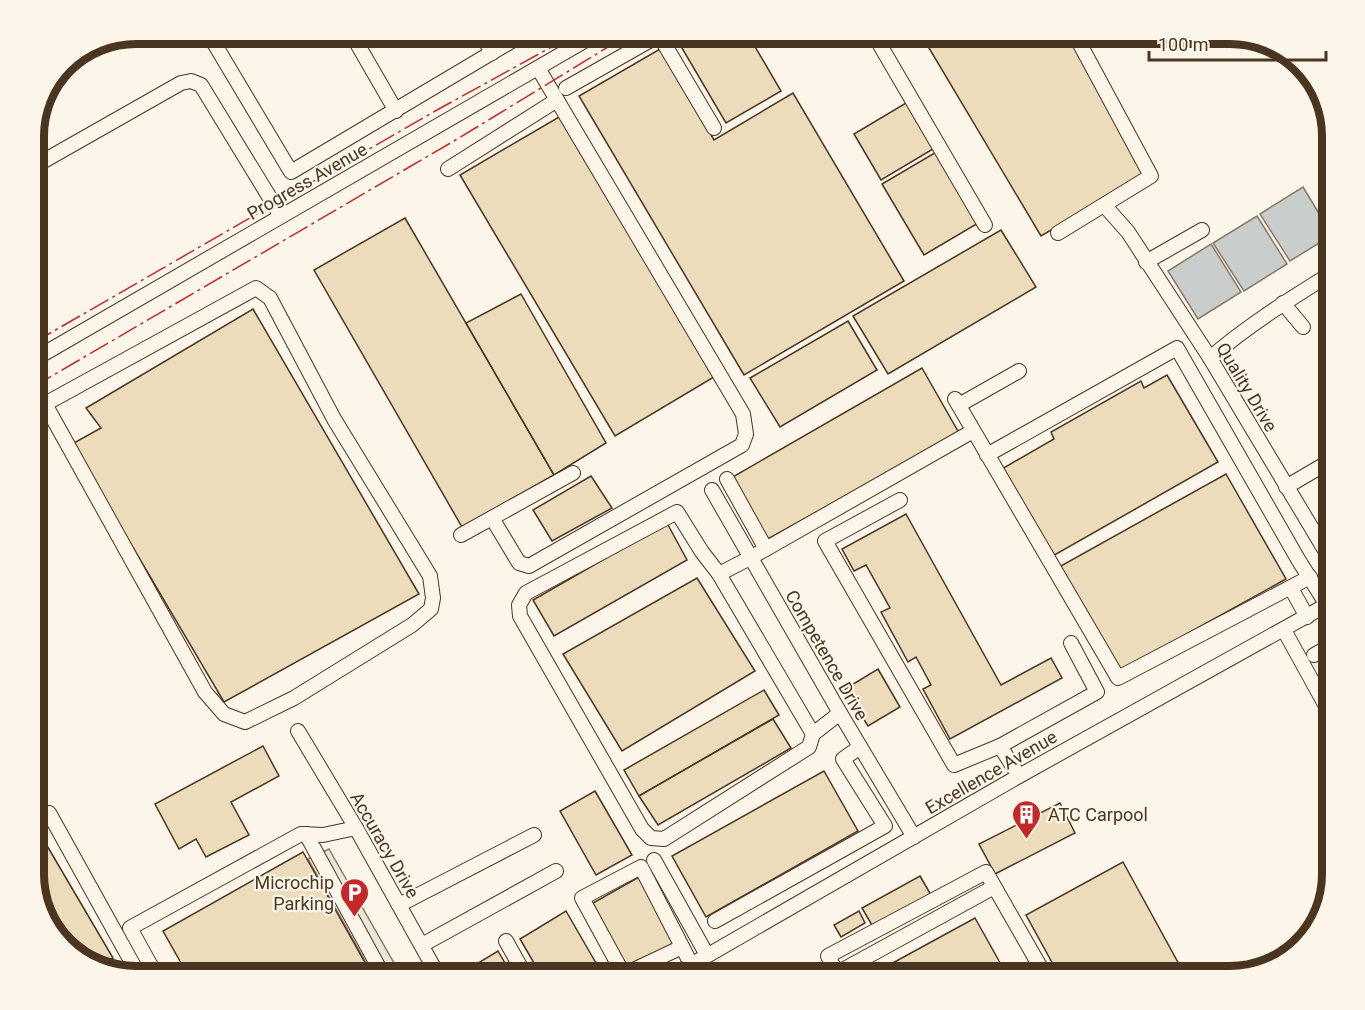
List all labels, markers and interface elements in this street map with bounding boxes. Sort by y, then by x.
scale bar [1149,24,1326,62]
text: 100 m [1158,34,1209,55]
street label: Progress Avenue [243,138,371,224]
street label: Quality Drive [1212,339,1282,435]
street label: Competence Drive [781,586,873,724]
street label: Excellence Avenue [921,726,1061,818]
street label: Accuracy Drive [346,788,424,902]
building icon: ATC Carpool [1011,798,1043,840]
place label: ATC Carpool [1048,804,1148,825]
place label: Microchip Parking [254,872,334,914]
parking icon: Microchip Parking [339,876,371,918]

